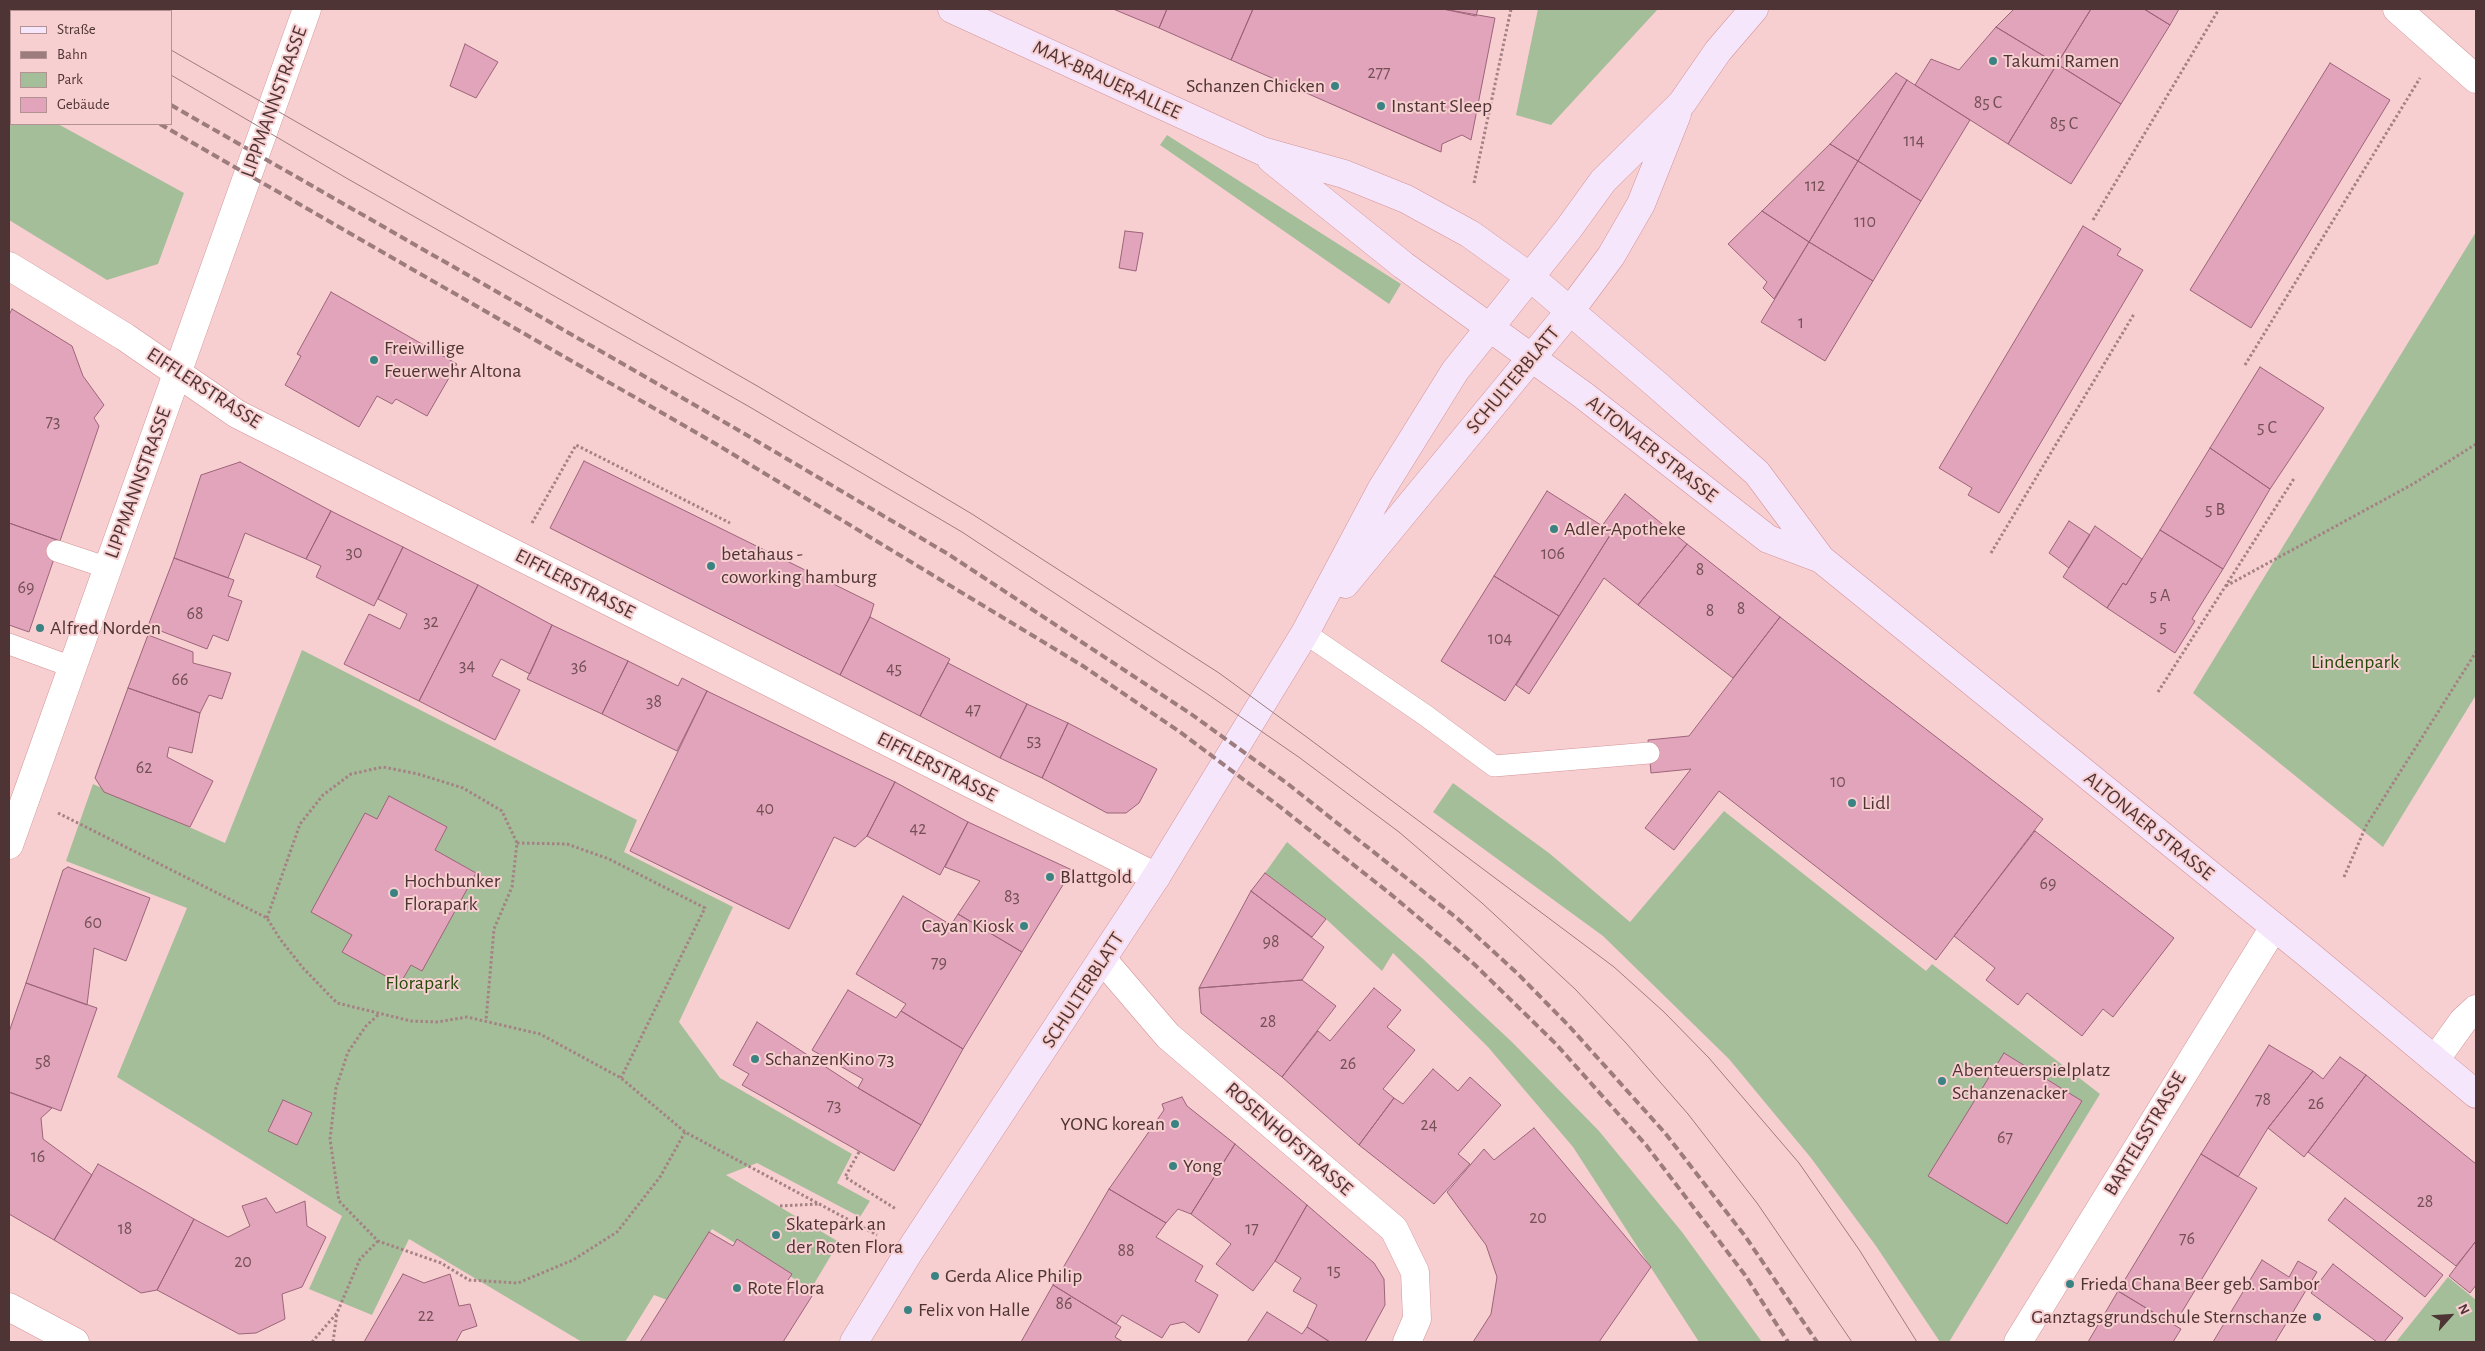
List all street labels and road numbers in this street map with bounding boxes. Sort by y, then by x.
street label: LIPPMANNSTRASSE [235,23,313,181]
street label: MAX-BRAUER-ALLEE [1029,35,1185,125]
street label: SCHULTERBLATT [1461,321,1565,439]
street label: EIFFLERSTRASSE [142,342,266,434]
street label: ALTONAER STRASSE [1582,390,1722,508]
street label: LIPPMANNSTRASSE [99,404,177,562]
street label: EIFFLERSTRASSE [511,543,639,625]
street label: EIFFLERSTRASSE [873,726,1001,808]
street label: ALTONAER STRASSE [2079,766,2219,886]
street label: SCHULTERBLATT [1037,928,1129,1052]
street label: BARTELSSTRASSE [2099,1068,2191,1200]
street label: ROSENHOFSTRASSE [1220,1077,1358,1201]

